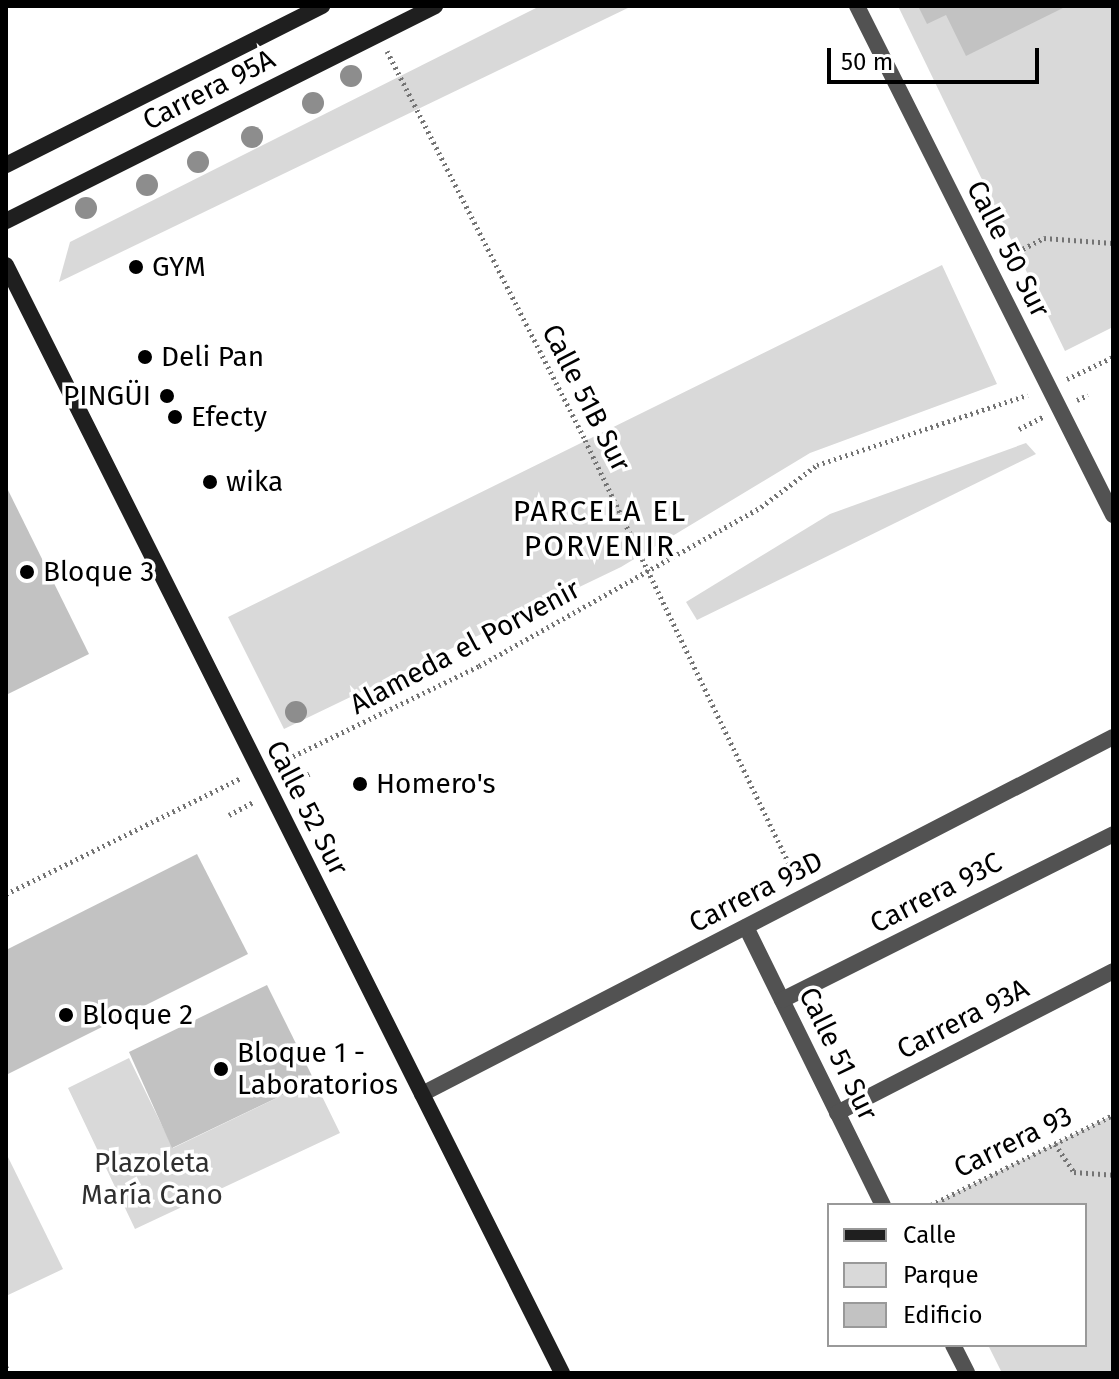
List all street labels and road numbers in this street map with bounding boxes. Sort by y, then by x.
street label: Carrera 95A [137,42,281,138]
street label: Calle 50 Sur [959,175,1057,323]
street label: Calle 51B Sur [535,319,637,477]
street label: Alameda el Porvenir [344,572,586,722]
street label: Calle 52 Sur [259,735,355,881]
street label: Carrera 93D [684,844,828,940]
street label: Carrera 93C [865,846,1007,940]
street label: Carrera 93A [892,972,1034,1066]
street label: Calle 51 Sur [791,982,885,1126]
street label: Carrera 93 [948,1099,1078,1185]

